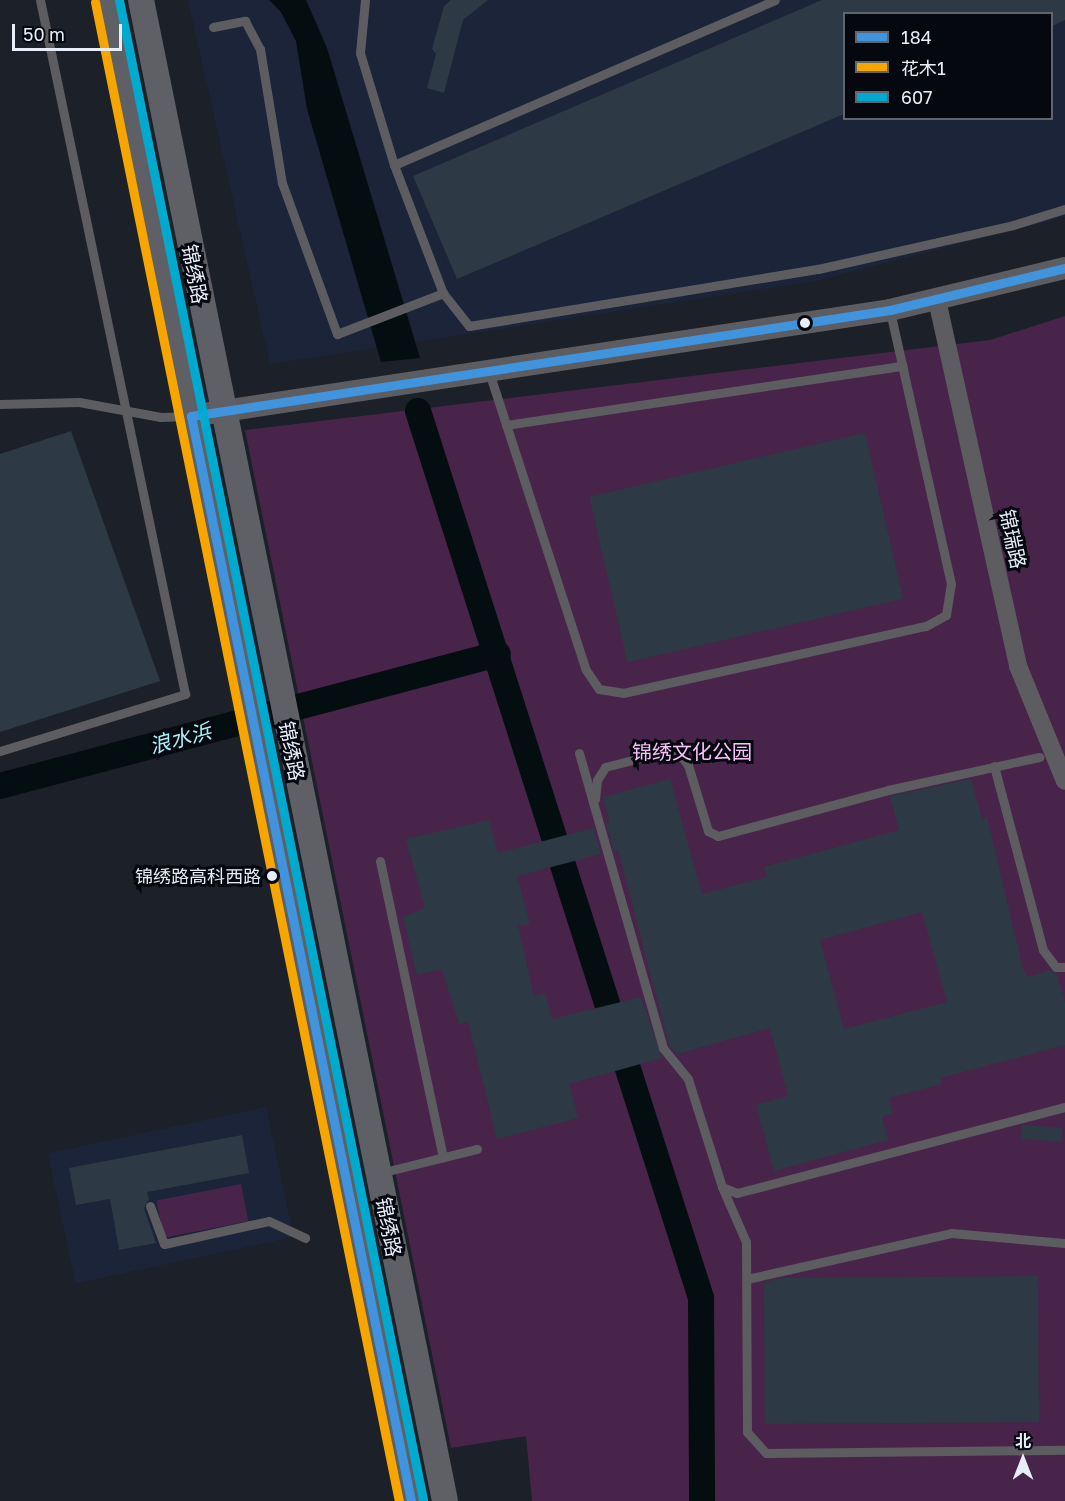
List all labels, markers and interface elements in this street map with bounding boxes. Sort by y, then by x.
scale bar [15,12,124,50]
legend [843,12,1053,120]
text: 50 m [23,23,65,45]
text: 184 [901,26,932,48]
text: 花木1 [901,57,946,79]
text: 607 [901,86,933,108]
street label: 锦绣路 [177,242,213,306]
unlabelled marker [799,317,811,329]
street label: 锦瑞路 [995,507,1031,571]
water label: 浪水浜 [146,718,214,758]
street label: 锦绣路 [274,719,310,783]
park label: 锦绣文化公园 [632,739,752,763]
place label: 锦绣路高科西路 [135,865,261,887]
marker: 锦绣路高科西路 [266,870,278,882]
street label: 锦绣路 [371,1195,407,1259]
north arrow [993,1429,1053,1489]
text: 北 [1015,1431,1031,1451]

